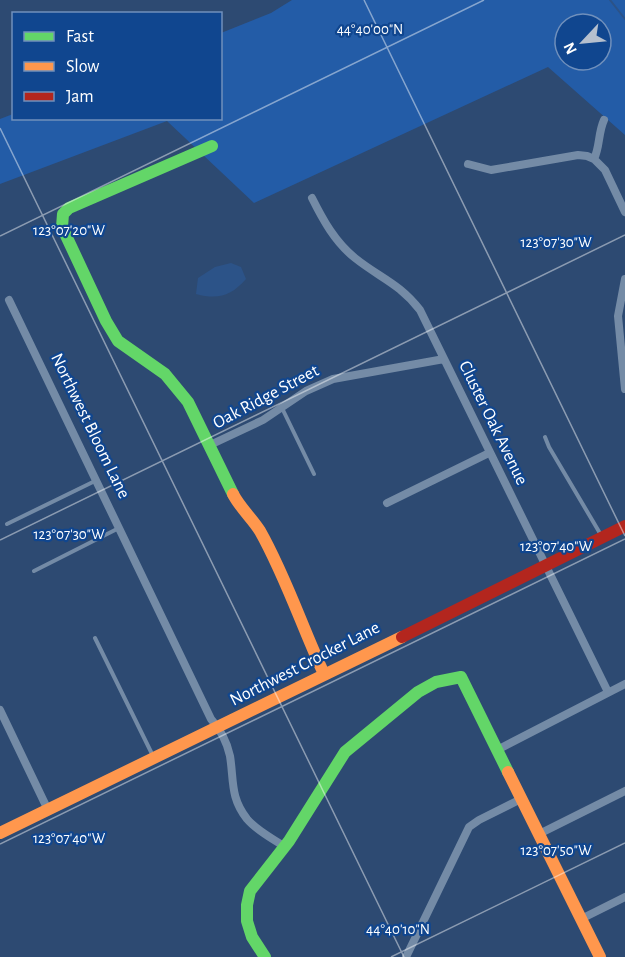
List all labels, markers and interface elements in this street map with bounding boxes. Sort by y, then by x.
legend [12,12,222,120]
north arrow [553,12,613,72]
text: 44°40'00"N [337,22,403,37]
text: Fast [66,28,94,46]
text: N [561,40,580,57]
text: Slow [66,58,99,76]
text: Jam [66,88,94,106]
text: 123°07'20"W [33,223,105,238]
text: 123°07'30"W [520,235,592,250]
street label: Northwest Bloom Lane [47,351,133,501]
street label: Cluster Oak Avenue [455,358,531,488]
street label: Oak Ridge Street [210,361,322,432]
text: 123°07'30"W [33,527,105,542]
text: 123°07'40"W [520,539,593,554]
street label: Northwest Crocker Lane [227,618,383,710]
text: 123°07'40"W [33,831,106,846]
text: 123°07'50"W [520,843,592,858]
text: 44°40'10"N [366,922,430,937]

